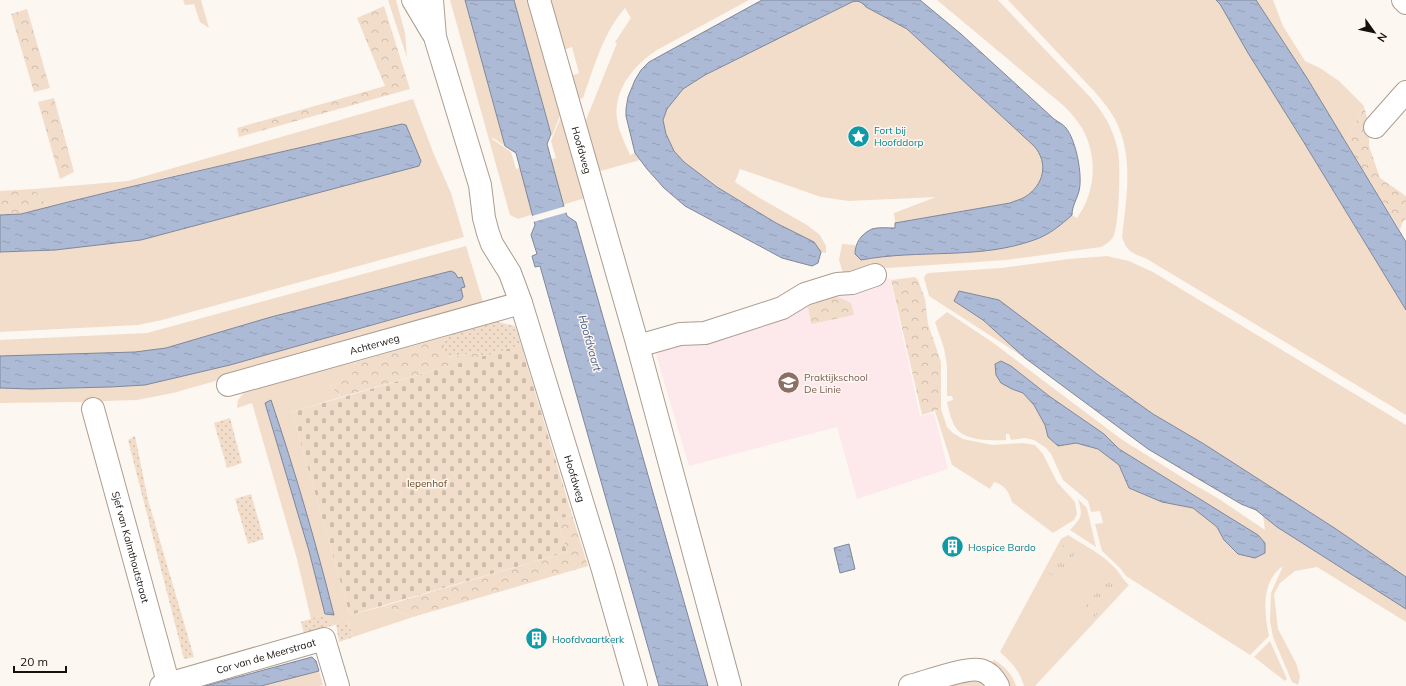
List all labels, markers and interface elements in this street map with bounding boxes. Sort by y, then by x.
north arrow [1354,12,1394,52]
text: N [1374,30,1391,45]
place icon: Fort bij Hoofddorp [846,123,872,149]
place label: Fort bij Hoofddorp [874,124,924,149]
street label: Hoofdweg [569,125,595,175]
water label: Hoofdvaart [575,313,605,374]
street label: Achterweg [348,331,401,357]
school or university icon: Praktijkschool De Linie [776,370,802,396]
place label: Praktijkschool De Linie [804,371,868,396]
street label: Hoofdweg [562,453,588,504]
park label: Iepenhof [407,477,448,490]
street label: Sjef van Kalmthoutstraat [109,490,152,605]
building icon: Hospice Bardo [940,534,966,560]
place label: Hospice Bardo [968,541,1036,554]
building icon: Hoofdvaartkerk [523,626,549,652]
place label: Hoofdvaartkerk [552,633,625,646]
street label: Cor van de Meerstraat [215,635,317,676]
scale bar [14,648,66,674]
text: 20 m [20,654,48,669]

